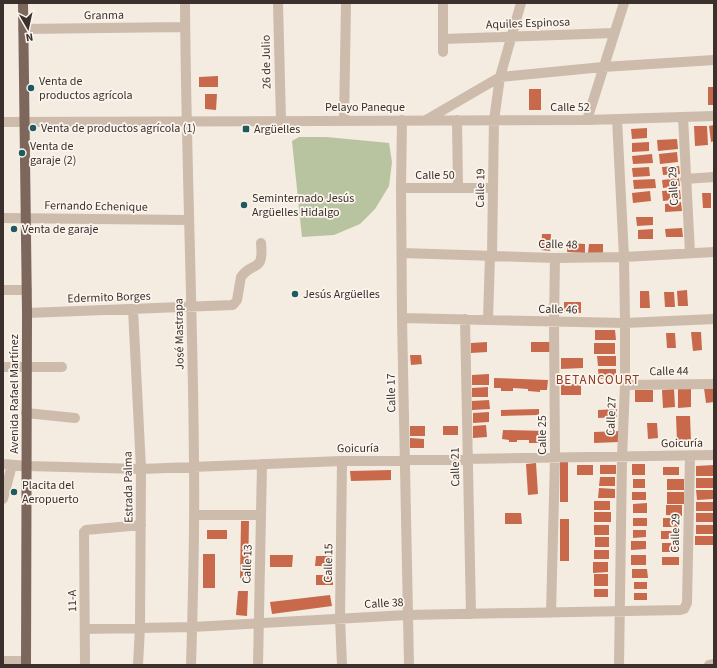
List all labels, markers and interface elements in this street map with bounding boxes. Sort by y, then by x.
street label: Granma [84,7,124,24]
north arrow [8,8,48,48]
street label: Aquiles Espinosa [486,14,570,33]
text: N [25,29,34,45]
street label: 26 de Julio [258,35,275,89]
place label: Venta de productos agrícola [39,73,133,104]
marker: Venta de productos agrícola [26,83,36,93]
street label: Pelayo Paneque [325,99,405,116]
street label: Calle 52 [550,99,590,116]
place label: Venta de productos agrícola (1) [41,120,196,137]
place label: Argüelles [254,121,300,138]
marker: Venta de productos agrícola (1) [28,123,38,133]
marker: Argüelles [241,124,251,134]
place label: Venta de garaje (2) [30,138,76,169]
marker: Venta de garaje (2) [17,148,27,158]
street label: Calle 29 [664,166,683,206]
street label: Calle 50 [415,167,455,184]
street label: Calle 19 [472,168,489,208]
place label: Seminternado Jesús Argüelles Hidalgo [252,190,354,221]
street label: Fernando Echenique [44,197,148,216]
marker: Seminternado Jesús Argüelles Hidalgo [239,200,249,210]
place label: Venta de garaje [22,221,99,238]
marker: Venta de garaje [9,224,19,234]
street label: Calle 48 [538,236,578,253]
place label: Jesús Argüelles [303,286,380,303]
street label: Edermito Borges [67,288,151,307]
marker: Jesús Argüelles [290,289,300,299]
street label: José Mastrapa [170,298,189,370]
street label: Calle 46 [538,301,578,318]
street label: Avenida Rafael Martínez [6,334,23,454]
street label: Calle 44 [649,363,689,380]
district label: BETANCOURT [556,371,640,389]
street label: Calle 17 [383,373,400,413]
street label: Calle 27 [602,396,621,436]
street label: Calle 25 [534,415,551,455]
street label: Goicuría [661,435,703,452]
street label: Goicuría [337,440,379,457]
street label: Calle 21 [447,447,464,487]
street label: Estrada Palma [119,451,138,523]
place label: Placita del Aeropuerto [22,477,79,508]
marker: Placita del Aeropuerto [9,487,19,497]
street label: Calle 29 [667,513,684,553]
street label: Calle 15 [320,543,337,583]
street label: Calle 13 [238,544,257,584]
street label: 11-A [64,589,81,612]
street label: Calle 38 [364,594,404,613]

